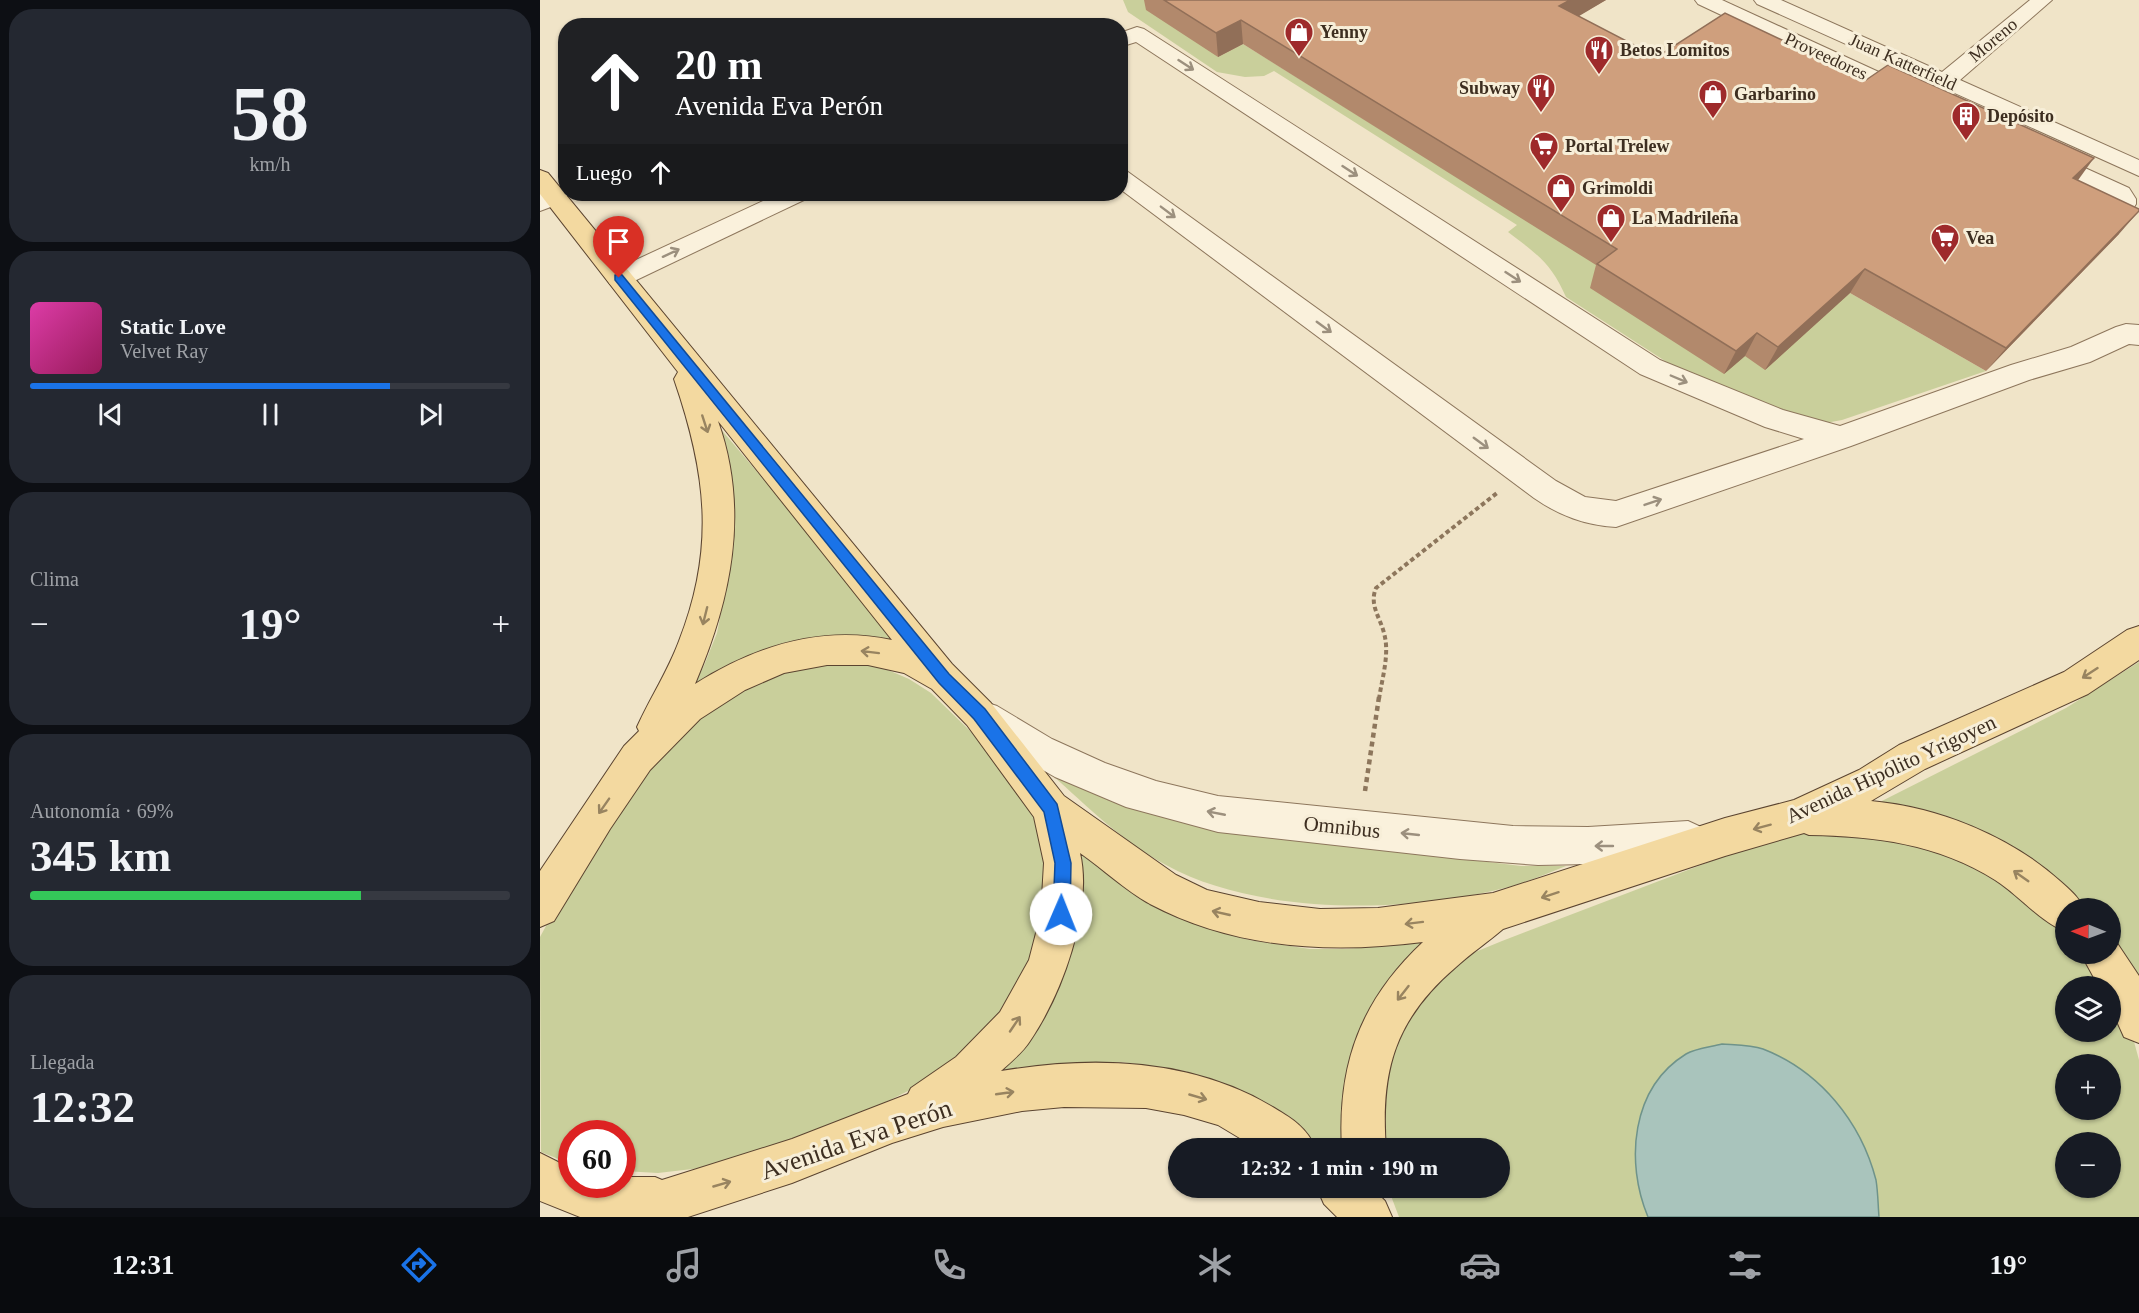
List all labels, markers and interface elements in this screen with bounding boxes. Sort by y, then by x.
street label: Moreno [1965,14,2021,66]
shop icon: Yenny [1283,16,1315,58]
place label: Yenny [1320,22,1368,42]
street label: Proveedores [1781,28,1871,84]
street label: Juan Katterfield [1846,29,1960,95]
restaurant icon: Betos Lomitos [1583,34,1615,76]
place label: Betos Lomitos [1620,40,1730,60]
icon: ahead [576,42,654,120]
text: 20 m [675,42,763,88]
one-way arrow [1177,59,1194,71]
text: 58 [231,70,309,157]
restaurant icon: Subway [1525,72,1557,114]
place label: Subway [1459,78,1520,98]
shop icon: Garbarino [1697,78,1729,120]
place label: Garbarino [1734,84,1816,104]
text: Avenida Eva Perón [675,91,883,121]
building icon: Depósito [1950,100,1982,142]
place label: Depósito [1987,106,2054,126]
supermarket icon: Portal Trelew [1528,130,1560,172]
place label: Portal Trelew [1565,136,1669,156]
text: km/h [249,153,291,175]
icon: ahead [644,156,677,189]
text: Luego [576,160,632,185]
one-way arrow [1341,165,1357,177]
shop icon: Grimoldi [1545,172,1577,214]
place label: Grimoldi [1582,178,1653,198]
shop icon: La Madrileña [1595,202,1627,244]
one-way arrow [1159,205,1175,218]
place label: La Madrileña [1632,208,1739,228]
pin [593,216,644,278]
supermarket icon: Vea [1929,222,1961,264]
icon: arrive [602,225,635,258]
place label: Vea [1966,228,1994,248]
one-way arrow [662,246,680,258]
one-way arrow [1504,272,1521,284]
text: Static Love [120,314,226,339]
one-way arrow [1316,321,1332,334]
text: Velvet Ray [120,340,208,362]
one-way arrow [1670,374,1688,385]
icon: previous [94,398,127,431]
icon: pause [254,398,287,431]
icon: next [414,398,447,431]
one-way arrow [700,414,711,433]
one-way arrow [1473,437,1489,449]
one-way arrow [1643,495,1662,506]
text: Clima [30,568,79,590]
text: 19° [239,599,302,649]
text: − [30,606,49,642]
text: + [491,606,510,642]
one-way arrow [699,606,710,625]
one-way arrow [861,646,881,657]
one-way arrow [2082,668,2099,680]
street label: Avenida Hipólito Yrigoyen [1782,710,2000,828]
one-way arrow [598,798,610,814]
text: Autonomía · 69% [30,800,173,822]
one-way arrow [1207,807,1226,818]
street label: Omnibus [1302,811,1382,843]
one-way arrow [1753,822,1772,833]
one-way arrow [1400,829,1420,840]
text: 345 km [30,831,171,881]
one-way arrow [1595,840,1615,852]
one-way arrow [2013,870,2029,882]
position arrow [1029,882,1093,946]
one-way arrow [1541,890,1560,901]
north arrow [2055,898,2121,964]
map controls [2055,898,2121,1198]
one-way arrow [1211,907,1230,919]
one-way arrow [1404,918,1424,929]
button: layers [2055,976,2121,1042]
one-way arrow [1396,985,1409,1001]
one-way arrow [1009,1016,1022,1033]
text: Llegada [30,1051,94,1073]
button: + [2055,1054,2121,1120]
text: 12:32 [30,1082,135,1132]
one-way arrow [995,1088,1015,1099]
one-way arrow [1188,1092,1207,1103]
street label: Avenida Eva Perón [757,1093,956,1186]
speed limit sign: 60 [558,1120,636,1198]
button: − [2055,1132,2121,1198]
text: 12:32 · 1 min · 190 m [1240,1155,1438,1180]
one-way arrow [712,1178,731,1189]
icon: directions [398,1244,440,1286]
icon: music [663,1244,705,1286]
icon: phone [928,1244,970,1286]
icon: climate [1194,1244,1236,1286]
icon: car [1459,1244,1501,1286]
icon: filters [1724,1244,1766,1286]
text: 12:31 [112,1250,175,1280]
text: 19° [1989,1250,2027,1280]

